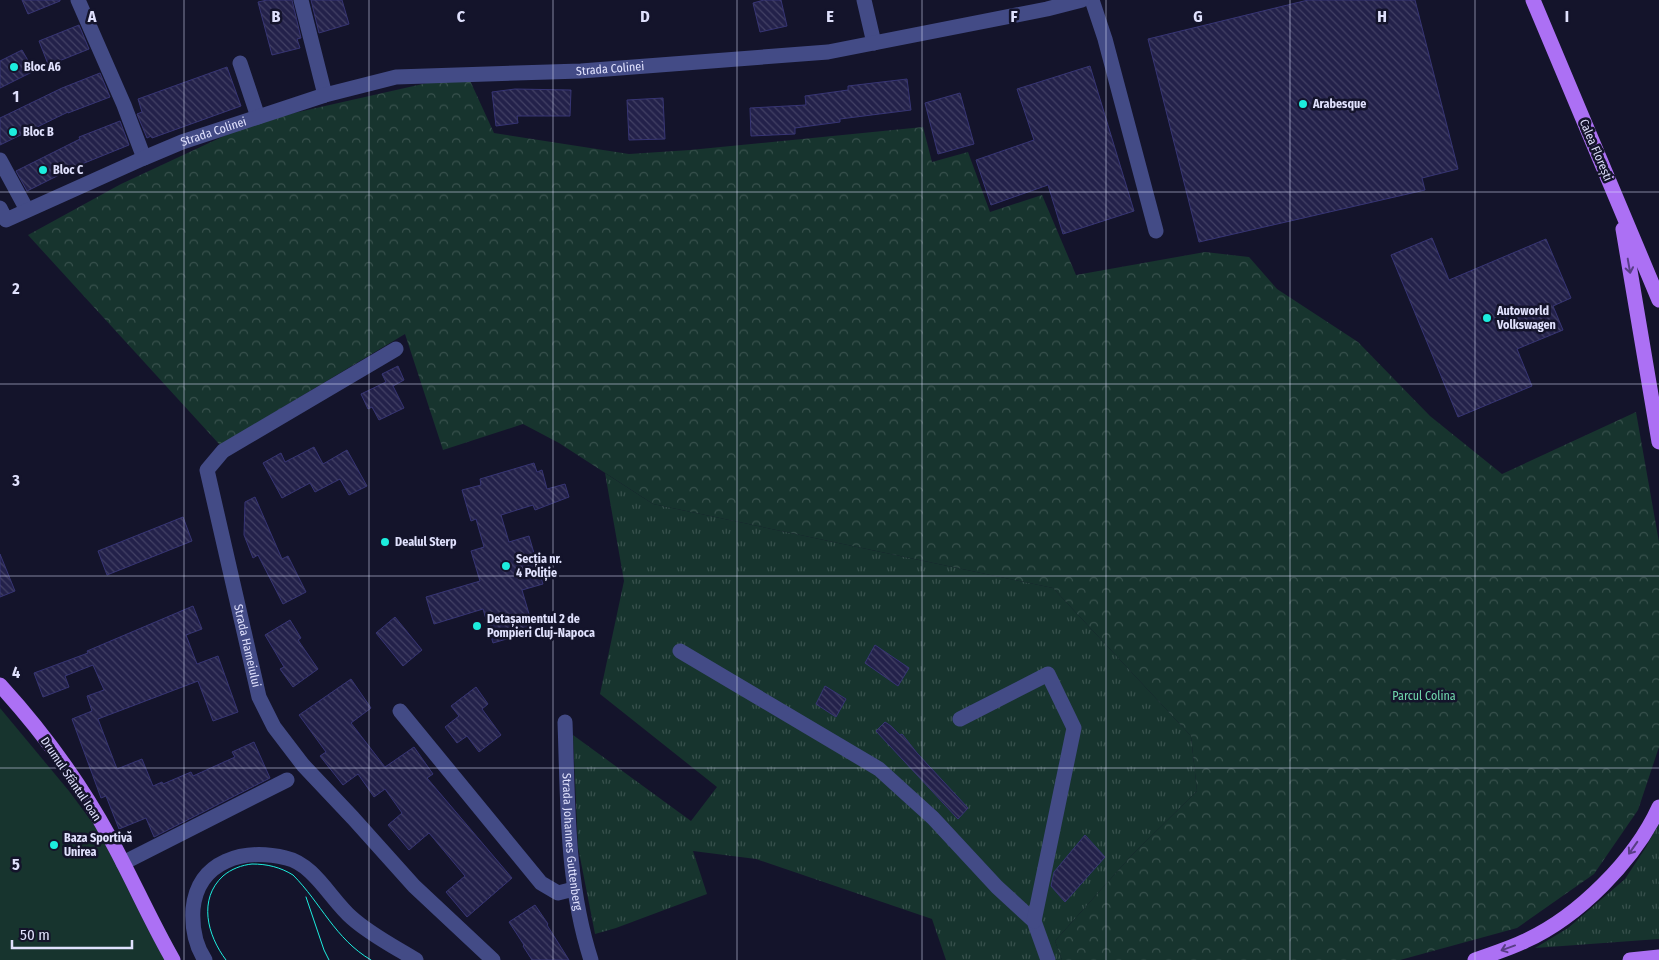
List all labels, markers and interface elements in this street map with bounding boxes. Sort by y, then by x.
text: A [87,7,97,26]
text: B [272,7,281,26]
text: C [457,7,466,26]
text: D [640,7,650,26]
text: E [826,7,834,26]
text: F [1010,7,1018,26]
text: G [1193,7,1203,26]
text: H [1377,7,1387,26]
text: I [1565,7,1569,26]
street label: Strada Colinei [576,59,645,78]
place label: Bloc A6 [24,60,61,74]
marker: Bloc A6 [8,61,20,73]
text: 1 [13,87,19,106]
place label: Arabesque [1312,97,1366,111]
marker: Arabesque [1297,98,1309,110]
street label: Strada Colinei [179,114,248,149]
street label: Calea Florești [1576,117,1615,183]
place label: Bloc B [23,125,54,139]
marker: Bloc B [7,126,19,138]
place label: Bloc C [53,163,84,177]
marker: Bloc C [37,164,49,176]
one-way arrow [1625,258,1635,274]
text: 2 [11,279,20,298]
place label: Autoworld Volkswagen [1496,304,1556,332]
marker: Autoworld Volkswagen [1481,312,1493,324]
text: 3 [11,471,20,490]
place label: Dealul Sterp [395,535,457,549]
marker: Dealul Sterp [379,536,391,548]
place label: Secția nr. 4 Poliție [516,552,562,581]
marker: Secția nr. 4 Poliție [500,560,512,572]
street label: Strada Hameiului [231,603,264,689]
place label: Detașamentul 2 de Pompieri Cluj-Napoca [487,612,595,640]
marker: Detașamentul 2 de Pompieri Cluj-Napoca [471,620,483,632]
text: 4 [12,663,20,682]
park label: Parcul Colina [1392,689,1456,703]
street label: Drumul Sfântul Ioan [38,734,104,824]
street label: Strada Johannes Guttenberg [560,773,585,912]
place label: Baza Sportivă Unirea [64,830,132,859]
marker: Baza Sportivă Unirea [48,839,60,851]
one-way arrow [1628,841,1638,855]
text: 5 [12,855,20,874]
scale bar [12,918,132,950]
text: 50 m [20,926,50,944]
one-way arrow [1501,944,1516,953]

